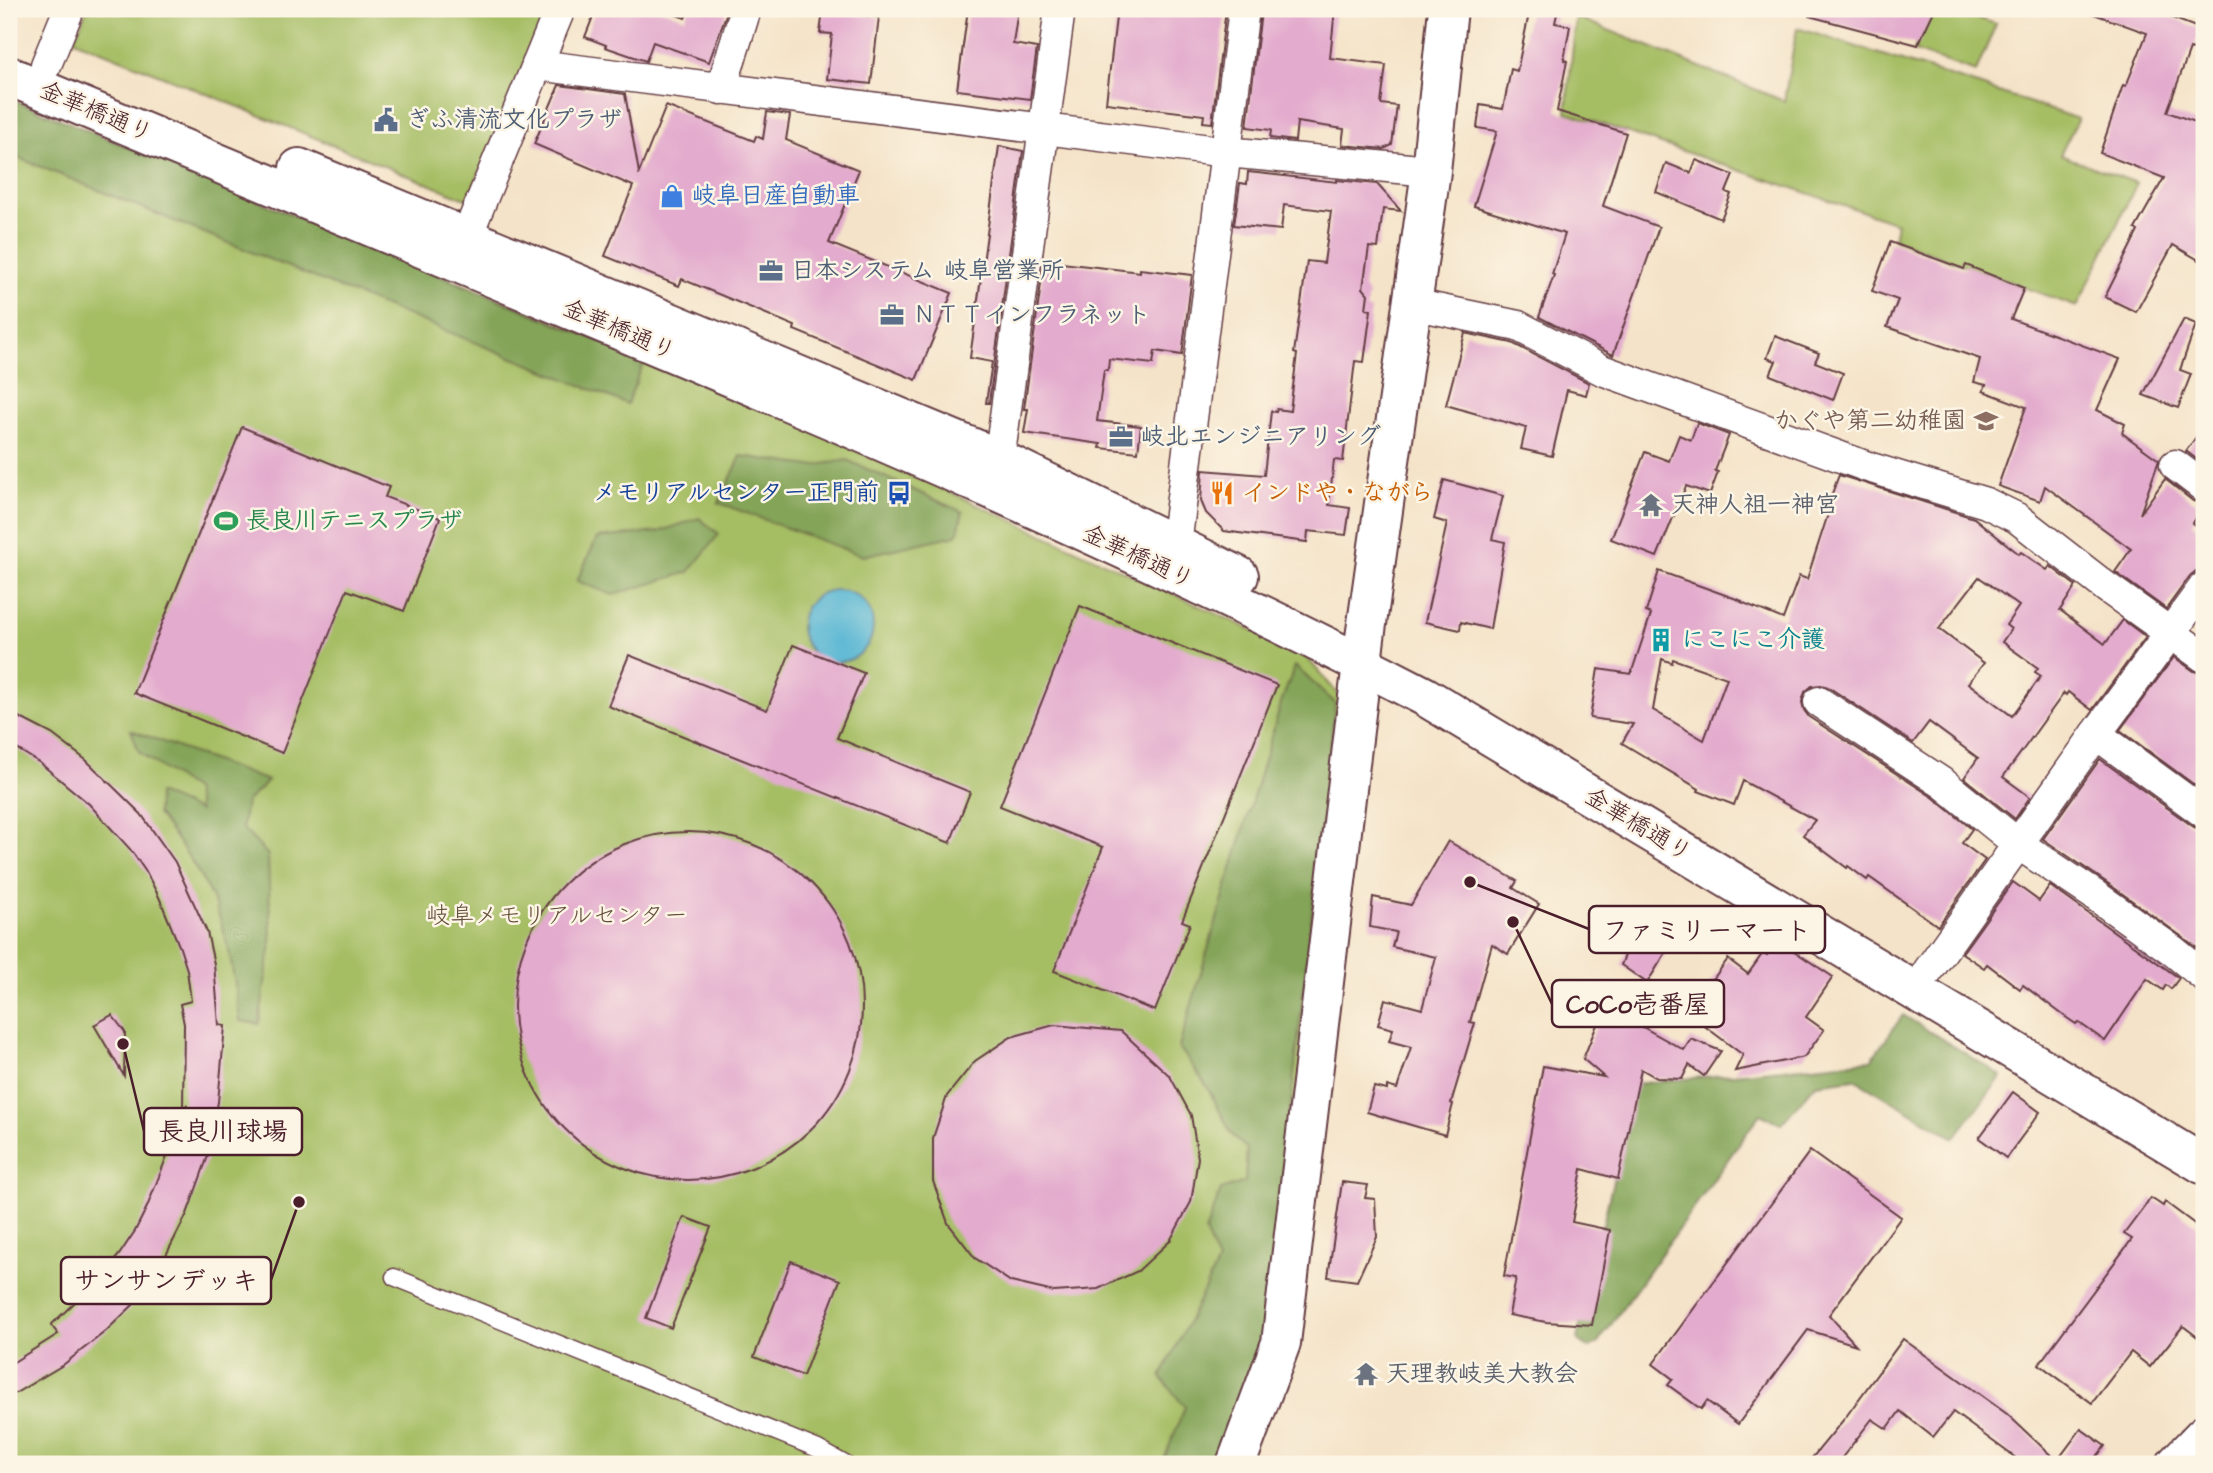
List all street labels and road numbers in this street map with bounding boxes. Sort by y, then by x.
street label: 金華橋通り [34,73,158,151]
street label: 金華橋通り [557,291,681,369]
street label: 金華橋通り [1076,516,1200,598]
street label: 金華橋通り [1578,780,1698,870]

